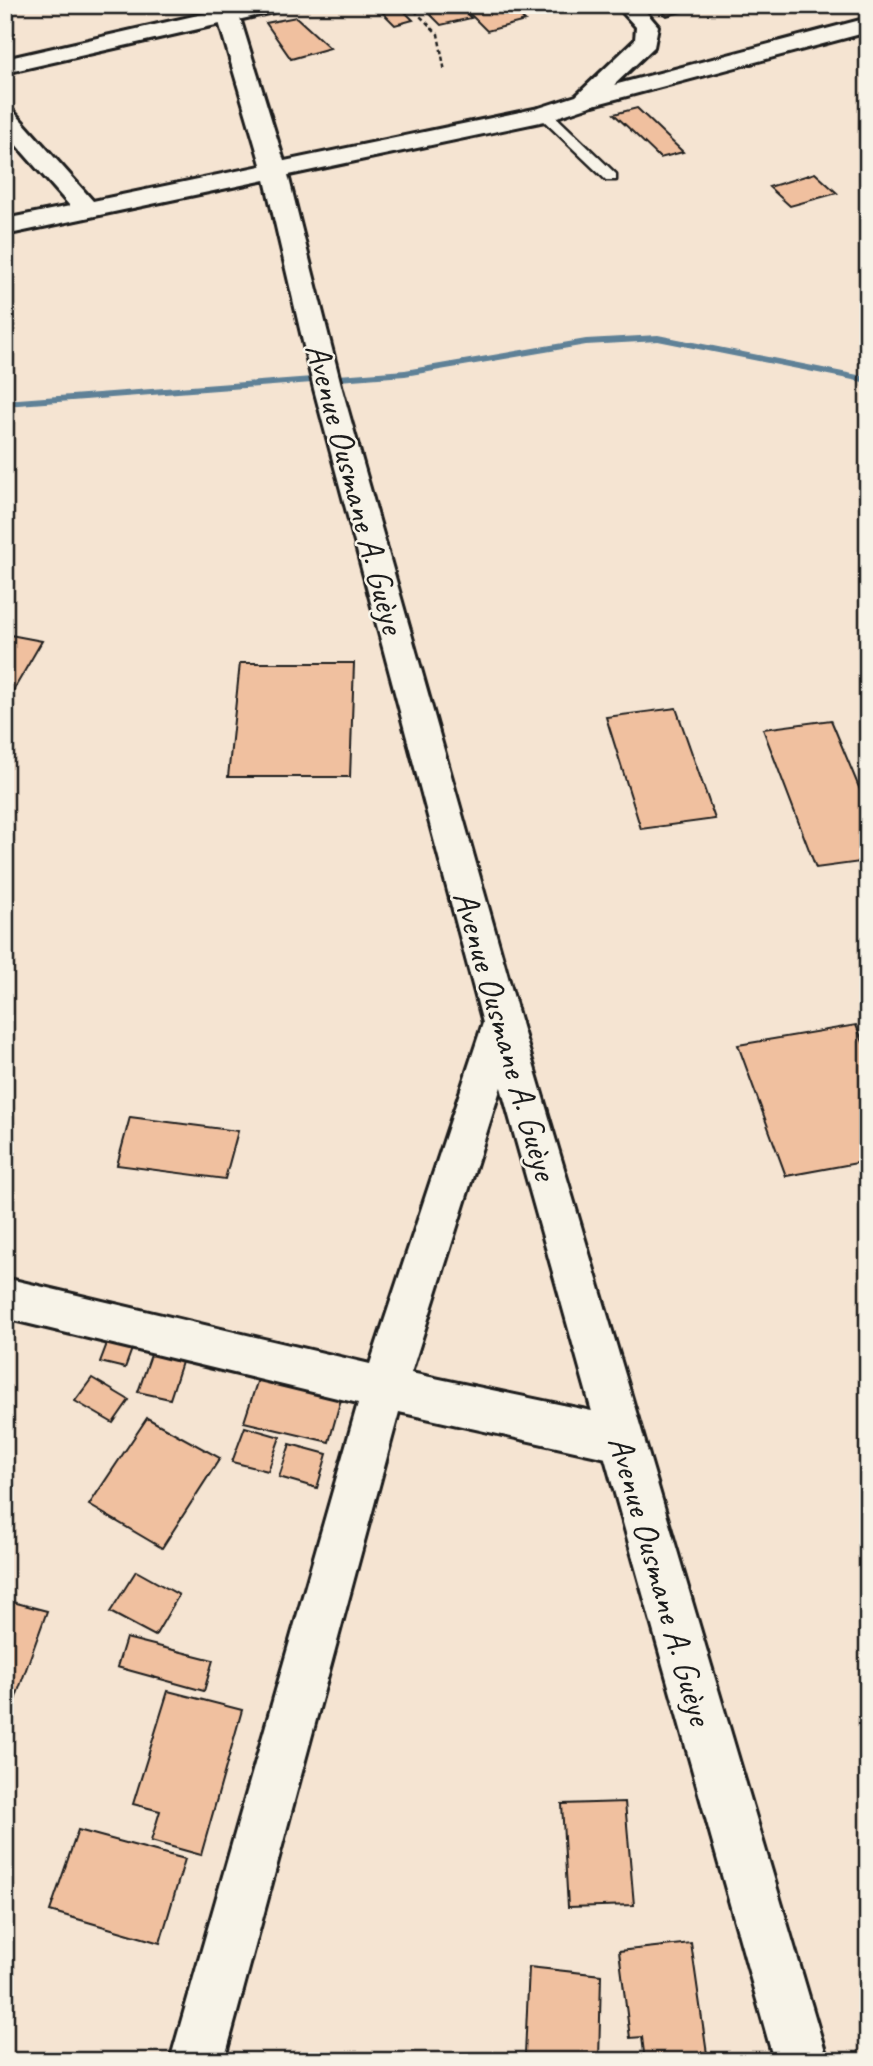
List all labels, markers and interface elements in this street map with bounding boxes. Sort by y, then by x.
street label: Avenue Ousmane A. Guèye [295,338,417,641]
street label: Avenue Ousmane A. Guèye [443,886,569,1187]
street label: Avenue Ousmane A. Guèye [598,1431,724,1732]

